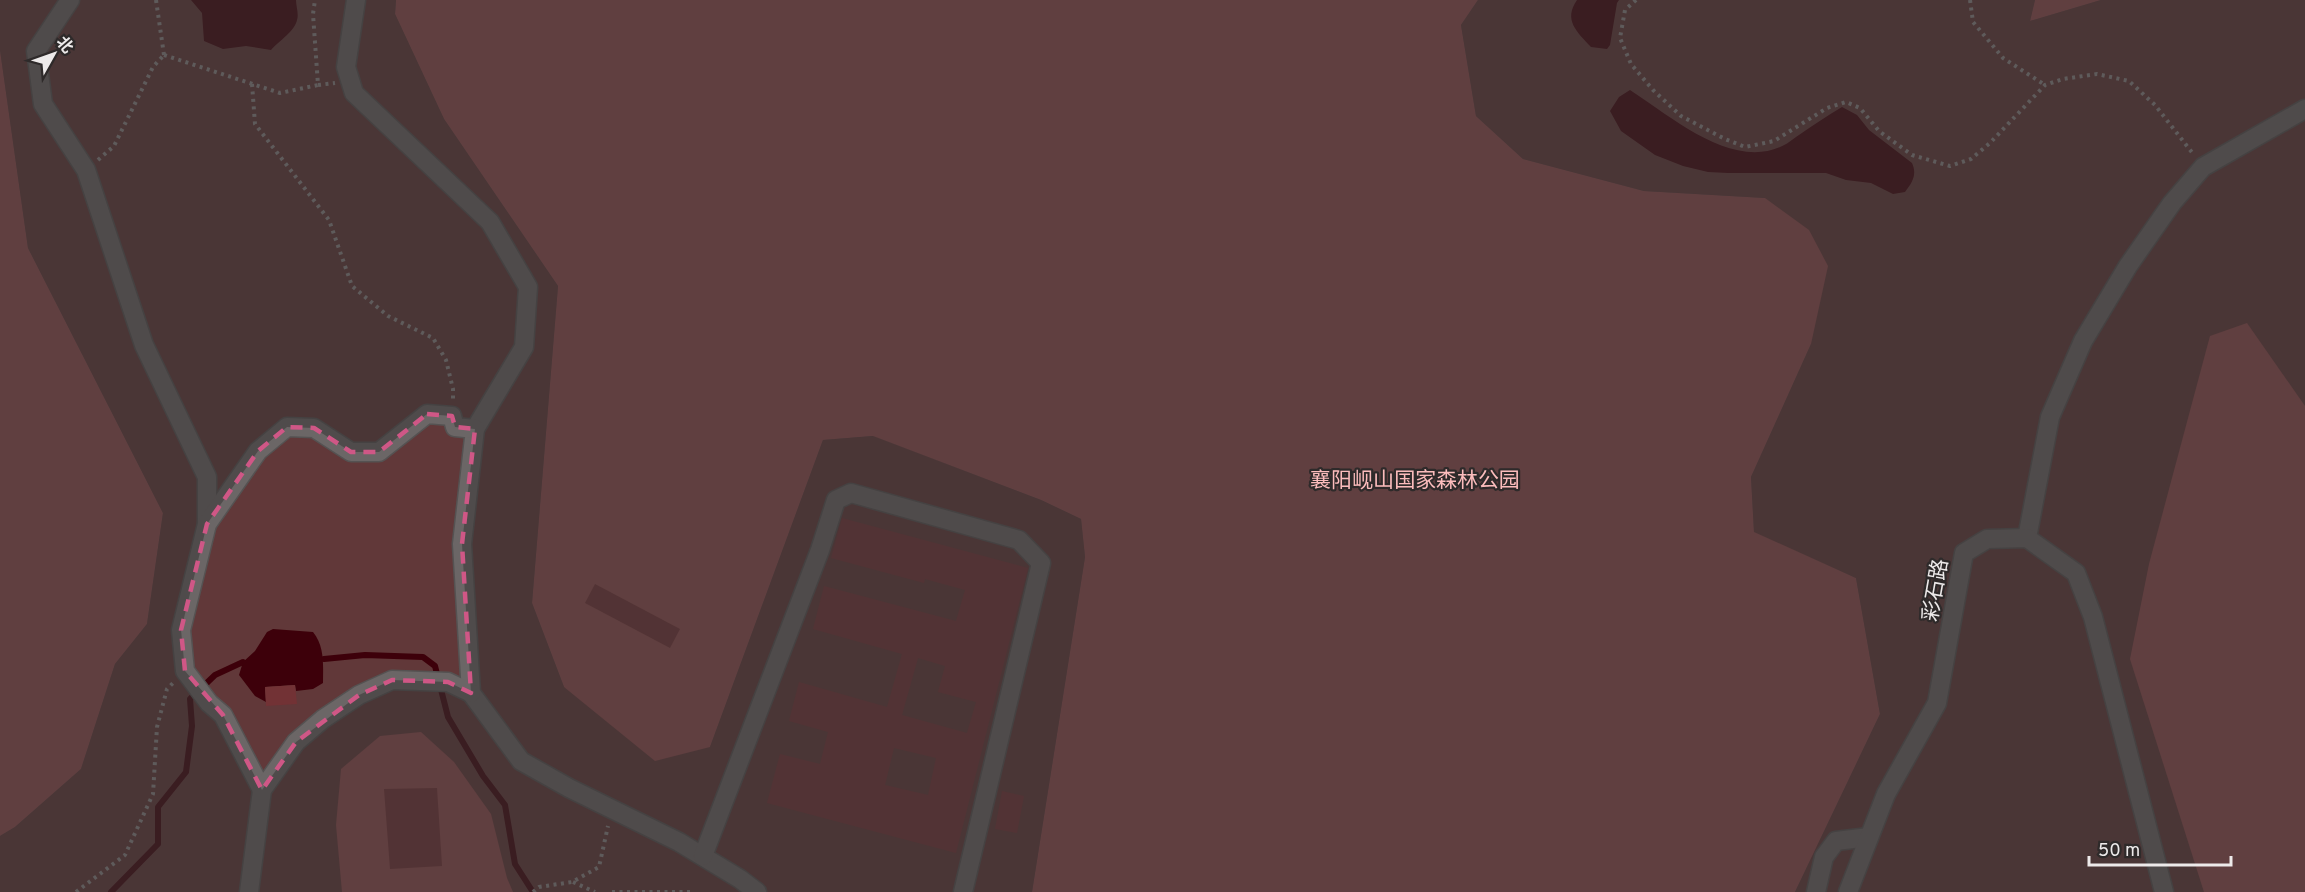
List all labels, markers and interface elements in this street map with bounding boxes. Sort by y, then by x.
north arrow [24,24,84,84]
text: 北 [51,33,77,58]
park label: 襄阳岘山国家森林公园 [1310,468,1520,495]
street label: 彩石路 [1918,557,1955,624]
scale bar [2089,829,2232,867]
text: 50 m [2098,840,2140,863]

